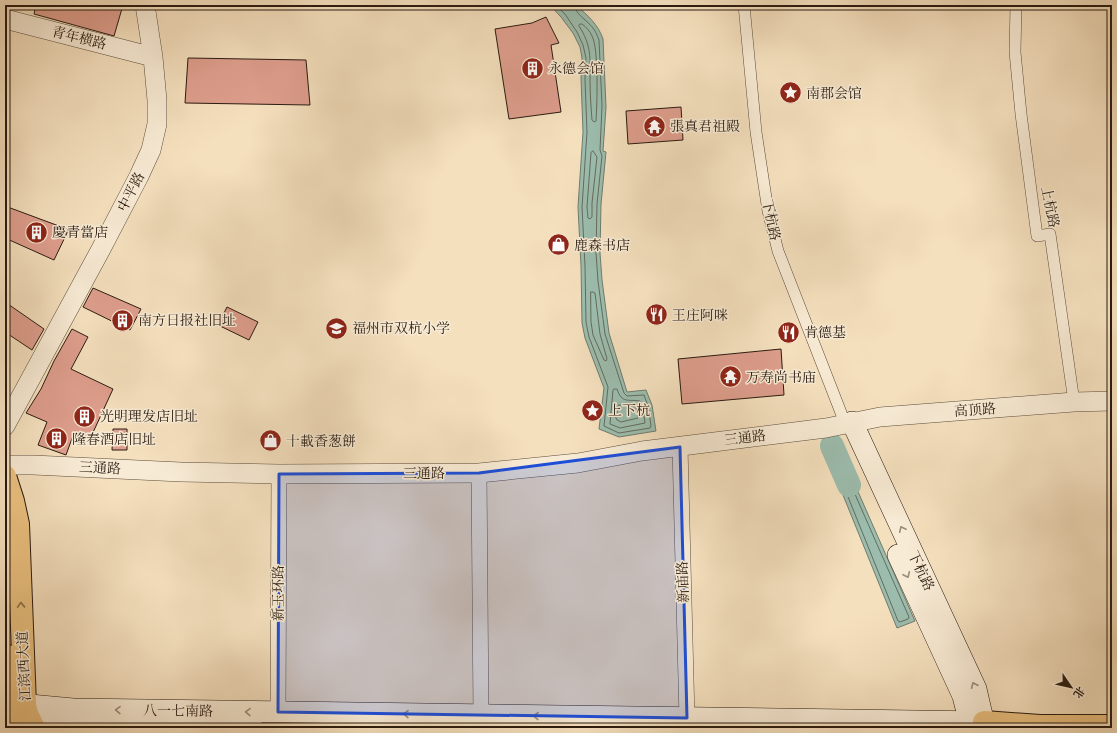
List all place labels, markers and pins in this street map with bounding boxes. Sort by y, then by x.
building icon: 永德会馆 [519,55,545,81]
place label: 永德会馆 [548,59,604,78]
place icon: 南郡会馆 [778,80,804,106]
place label: 南郡会馆 [806,84,862,103]
temple icon: 張真君祖殿 [641,113,667,139]
place label: 張真君祖殿 [670,117,740,136]
building icon: 慶青當店 [23,219,49,245]
place label: 慶青當店 [52,223,108,242]
shop icon: 鹿森书店 [545,232,571,258]
place label: 鹿森书店 [574,236,630,255]
restaurant icon: 王庄阿咪 [644,302,670,328]
place label: 王庄阿咪 [672,306,728,325]
building icon: 南方日报社旧址 [110,307,136,333]
place label: 南方日报社旧址 [138,311,236,330]
school or university icon: 福州市双杭小学 [324,315,350,341]
place label: 福州市双杭小学 [352,319,450,338]
restaurant icon: 肯德基 [776,319,802,345]
place label: 肯德基 [804,323,846,342]
temple icon: 万寿尚书庙 [718,364,744,390]
place label: 万寿尚书庙 [746,368,816,387]
place icon: 上下杭 [579,397,605,423]
place label: 上下杭 [608,401,650,420]
building icon: 光明理发店旧址 [71,403,97,429]
place label: 光明理发店旧址 [100,407,198,426]
building icon: 隆春酒店旧址 [43,426,69,452]
shop icon: 十載香葱餅 [258,428,284,454]
place label: 隆春酒店旧址 [72,430,156,449]
place label: 十載香葱餅 [286,432,356,451]

